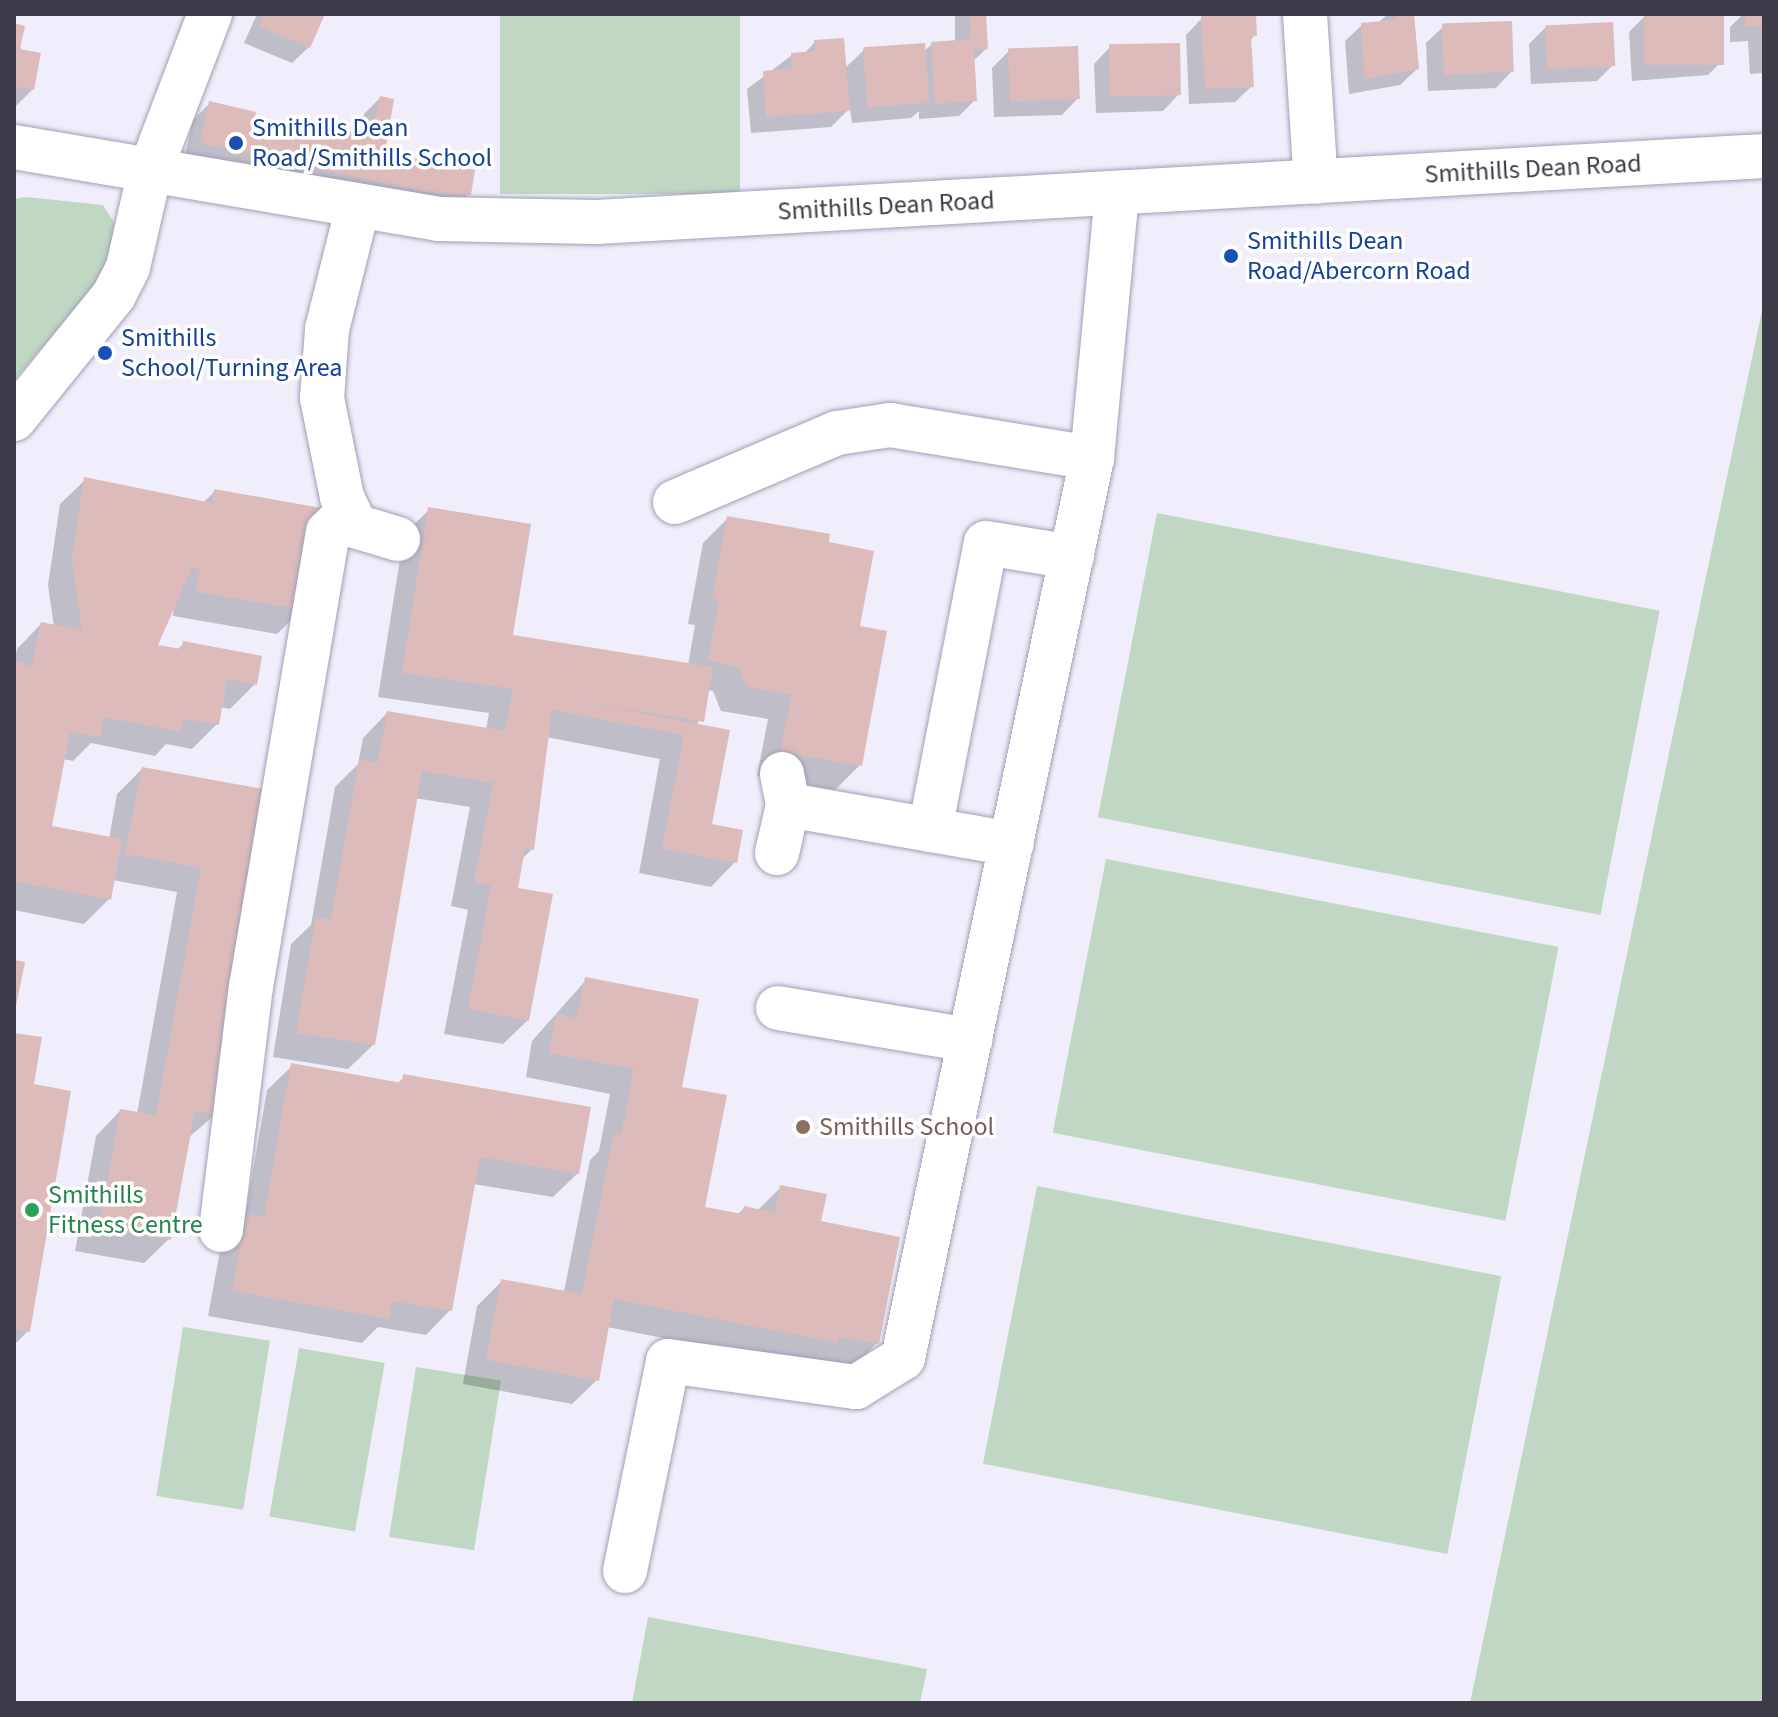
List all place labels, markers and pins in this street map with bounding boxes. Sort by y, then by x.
place label: Smithills Dean Road/Smithills School [252,112,492,174]
marker: Smithills Dean Road/Smithills School [227,134,245,152]
place label: Smithills Dean Road/Abercorn Road [1247,225,1471,286]
marker: Smithills Dean Road/Abercorn Road [1222,247,1240,265]
place label: Smithills School/Turning Area [121,322,342,384]
marker: Smithills School/Turning Area [96,344,114,362]
place label: Smithills School [819,1111,994,1143]
marker: Smithills School [794,1118,812,1136]
place label: Smithills Fitness Centre [48,1179,203,1240]
marker: Smithills Fitness Centre [23,1201,41,1219]

